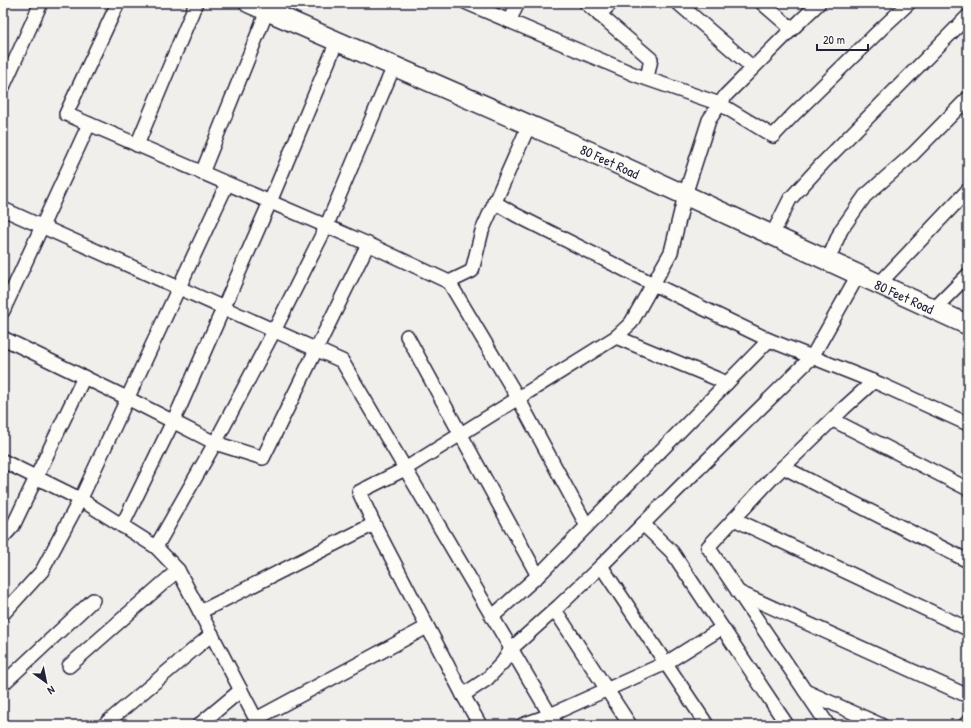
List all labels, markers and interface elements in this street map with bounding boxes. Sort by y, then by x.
scale bar [817,26,868,52]
text: 20 m [823,31,845,48]
street label: 80 Feet Road [578,139,643,183]
street label: 80 Feet Road [872,274,938,318]
north arrow [26,662,66,702]
text: N [45,683,58,698]

